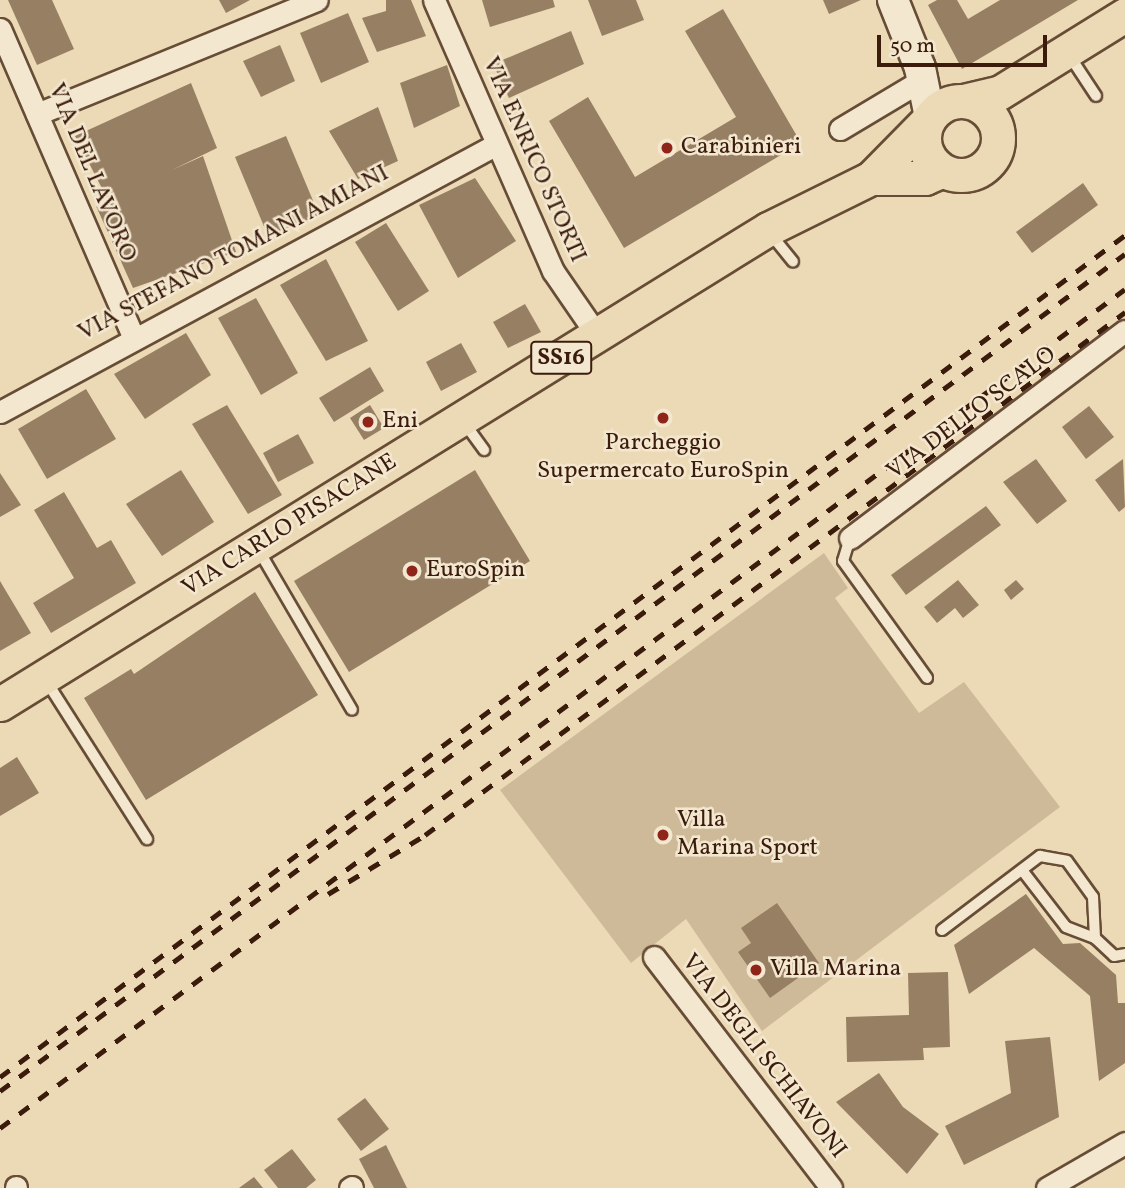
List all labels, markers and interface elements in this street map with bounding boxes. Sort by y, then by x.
scale bar [880,21,1050,65]
text: 50 m [890,32,935,61]
street label: VIA ENRICO STORTI [475,53,591,267]
street label: VIA DEL LAVORO [40,79,142,267]
place label: Carabinieri [681,134,801,162]
marker: Carabinieri [659,140,675,156]
street label: VIA STEFANO TOMANI AMIANI [73,159,395,349]
road number: SS16 [530,338,592,378]
street label: VIA DELLO SCALO [882,341,1062,487]
place label: Eni [382,408,418,436]
marker: Parcheggio Supermercato EuroSpin [655,410,671,426]
marker: Eni [360,414,376,430]
place label: Parcheggio Supermercato EuroSpin [537,430,789,486]
street label: VIA CARLO PISACANE [177,448,403,604]
place label: EuroSpin [426,557,525,585]
marker: EuroSpin [404,563,420,579]
place label: Villa Marina Sport [677,807,818,863]
marker: Villa Marina Sport [655,827,671,843]
street label: VIA DEGLI SCHIAVONI [674,949,852,1165]
place label: Villa Marina [770,956,901,984]
marker: Villa Marina [748,962,764,978]

